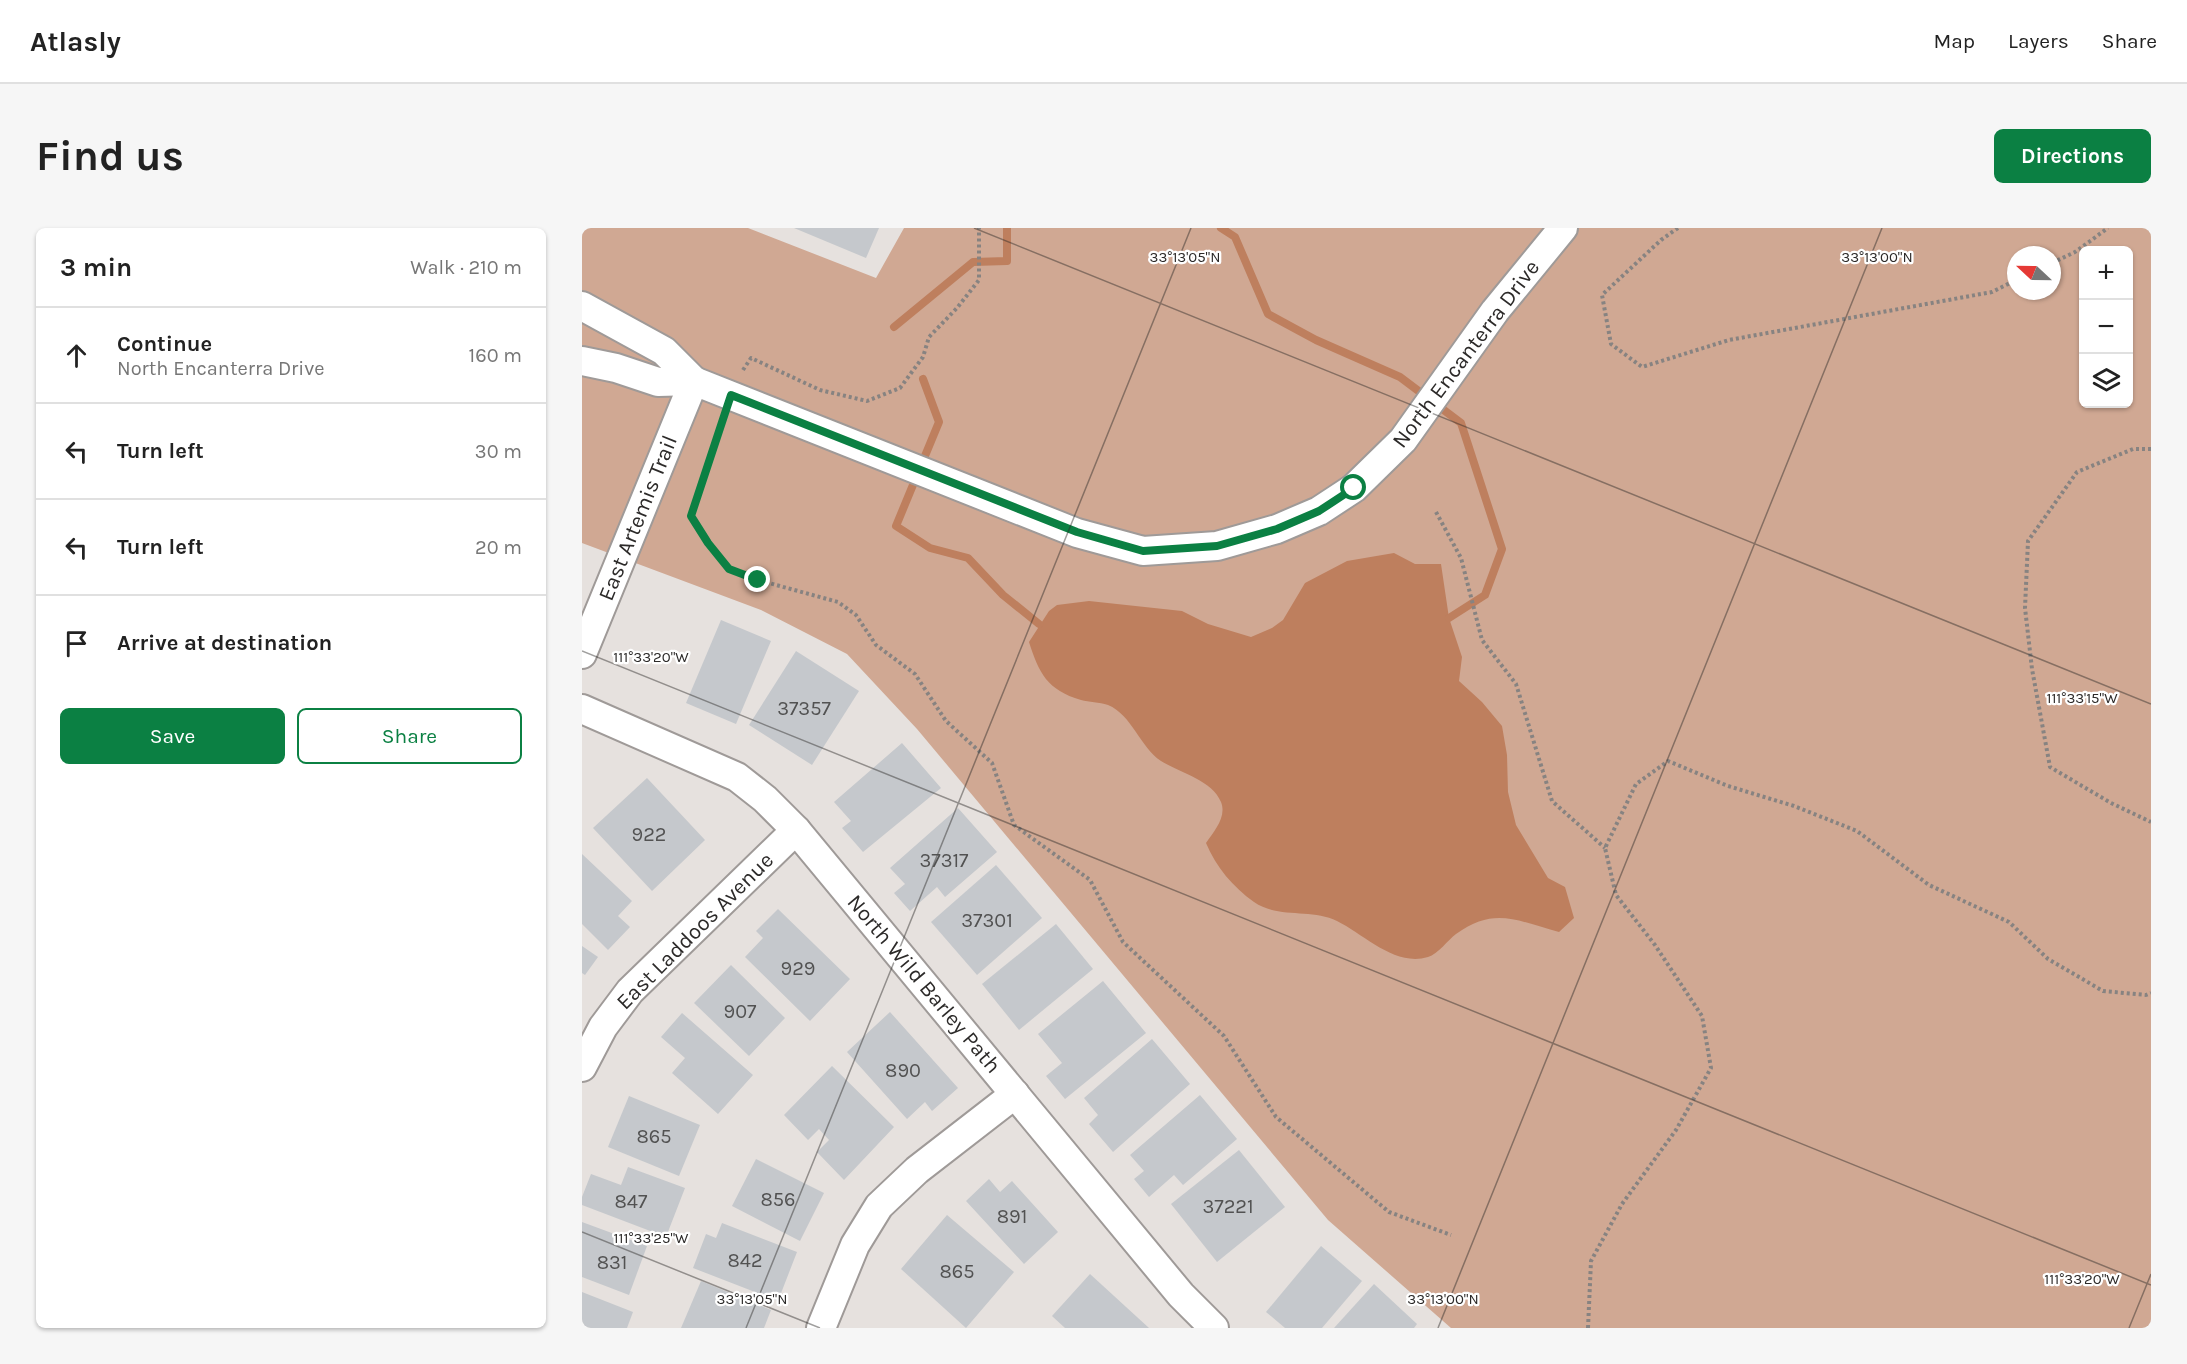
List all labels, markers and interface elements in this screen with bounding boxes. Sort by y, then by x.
text: Atlasly [30,25,121,58]
text: Map [1933,29,1975,53]
text: Layers [2008,29,2069,53]
text: Share [2102,29,2157,53]
button: Directions [1994,129,2151,183]
text: Find us [36,131,184,181]
north arrow [2007,246,2061,300]
map controls [2079,246,2133,408]
button: + [2079,246,2133,300]
text: 33°13'05"N [1150,248,1220,266]
text: 33°13'00"N [1841,248,1913,266]
text: 3 min [60,252,132,283]
street label: North Encanterra Drive [1387,255,1545,453]
text: Walk · 210 m [410,256,522,279]
button: − [2079,300,2133,354]
text: Continue [117,331,212,357]
icon: ahead [60,339,93,372]
text: 160 m [469,344,522,367]
button: layers [2079,354,2133,408]
text: North Encanterra Drive [117,357,325,380]
street label: East Artemis Trail [593,432,683,604]
icon: left [60,435,93,468]
text: Turn left [117,438,204,464]
text: 30 m [475,440,522,463]
route start [1340,474,1366,500]
icon: left [60,531,93,564]
text: Turn left [117,534,204,560]
text: 20 m [475,536,522,559]
route end [744,566,770,592]
icon: arrive [60,627,93,660]
text: Arrive at destination [117,630,332,656]
text: 111°33'20"W [613,648,689,666]
text: 111°33'15"W [2046,689,2118,707]
house number: 37357 [777,697,831,720]
button: Save [60,708,285,764]
button: Share [297,708,522,764]
house number: 922 [632,823,666,846]
street label: East Laddoos Avenue [611,847,779,1015]
house number: 37317 [919,849,969,872]
street label: North Wild Barley Path [842,889,1006,1079]
house number: 37301 [961,909,1013,932]
house number: 929 [781,957,815,980]
house number: 907 [724,1000,757,1023]
house number: 890 [885,1059,921,1082]
house number: 865 [636,1125,672,1148]
house number: 856 [760,1188,796,1211]
house number: 847 [615,1190,648,1213]
house number: 37221 [1203,1195,1254,1218]
house number: 891 [997,1205,1027,1228]
text: 111°33'25"W [614,1229,689,1247]
house number: 842 [727,1249,763,1272]
house number: 831 [597,1251,627,1274]
house number: 865 [939,1260,975,1283]
text: 111°33'20"W [2044,1270,2120,1288]
text: 33°13'05"N [717,1290,787,1308]
text: 33°13'00"N [1407,1290,1479,1308]

